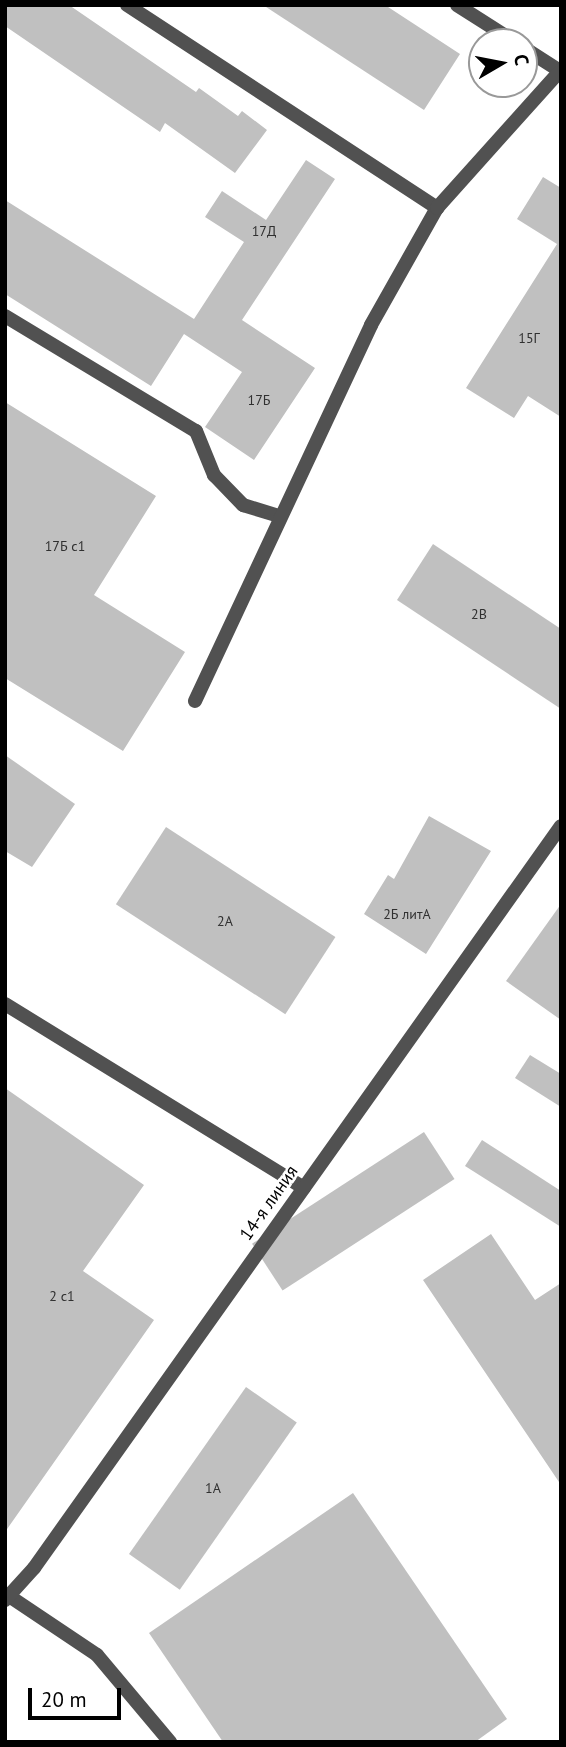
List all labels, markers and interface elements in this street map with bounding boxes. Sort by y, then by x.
north arrow [468,28,538,98]
text: С [509,52,534,67]
house number: 17Д [252,223,276,239]
house number: 15Г [518,330,540,346]
house number: 17Б [248,392,270,408]
house number: 17Б с1 [45,538,85,554]
house number: 2В [471,606,487,622]
house number: 2Б литА [383,906,431,922]
house number: 2А [217,913,233,929]
street label: 14-я линия [235,1161,303,1245]
house number: 2 с1 [49,1288,75,1304]
house number: 1А [205,1480,221,1496]
scale bar [32,1674,124,1718]
text: 20 m [41,1686,87,1713]

